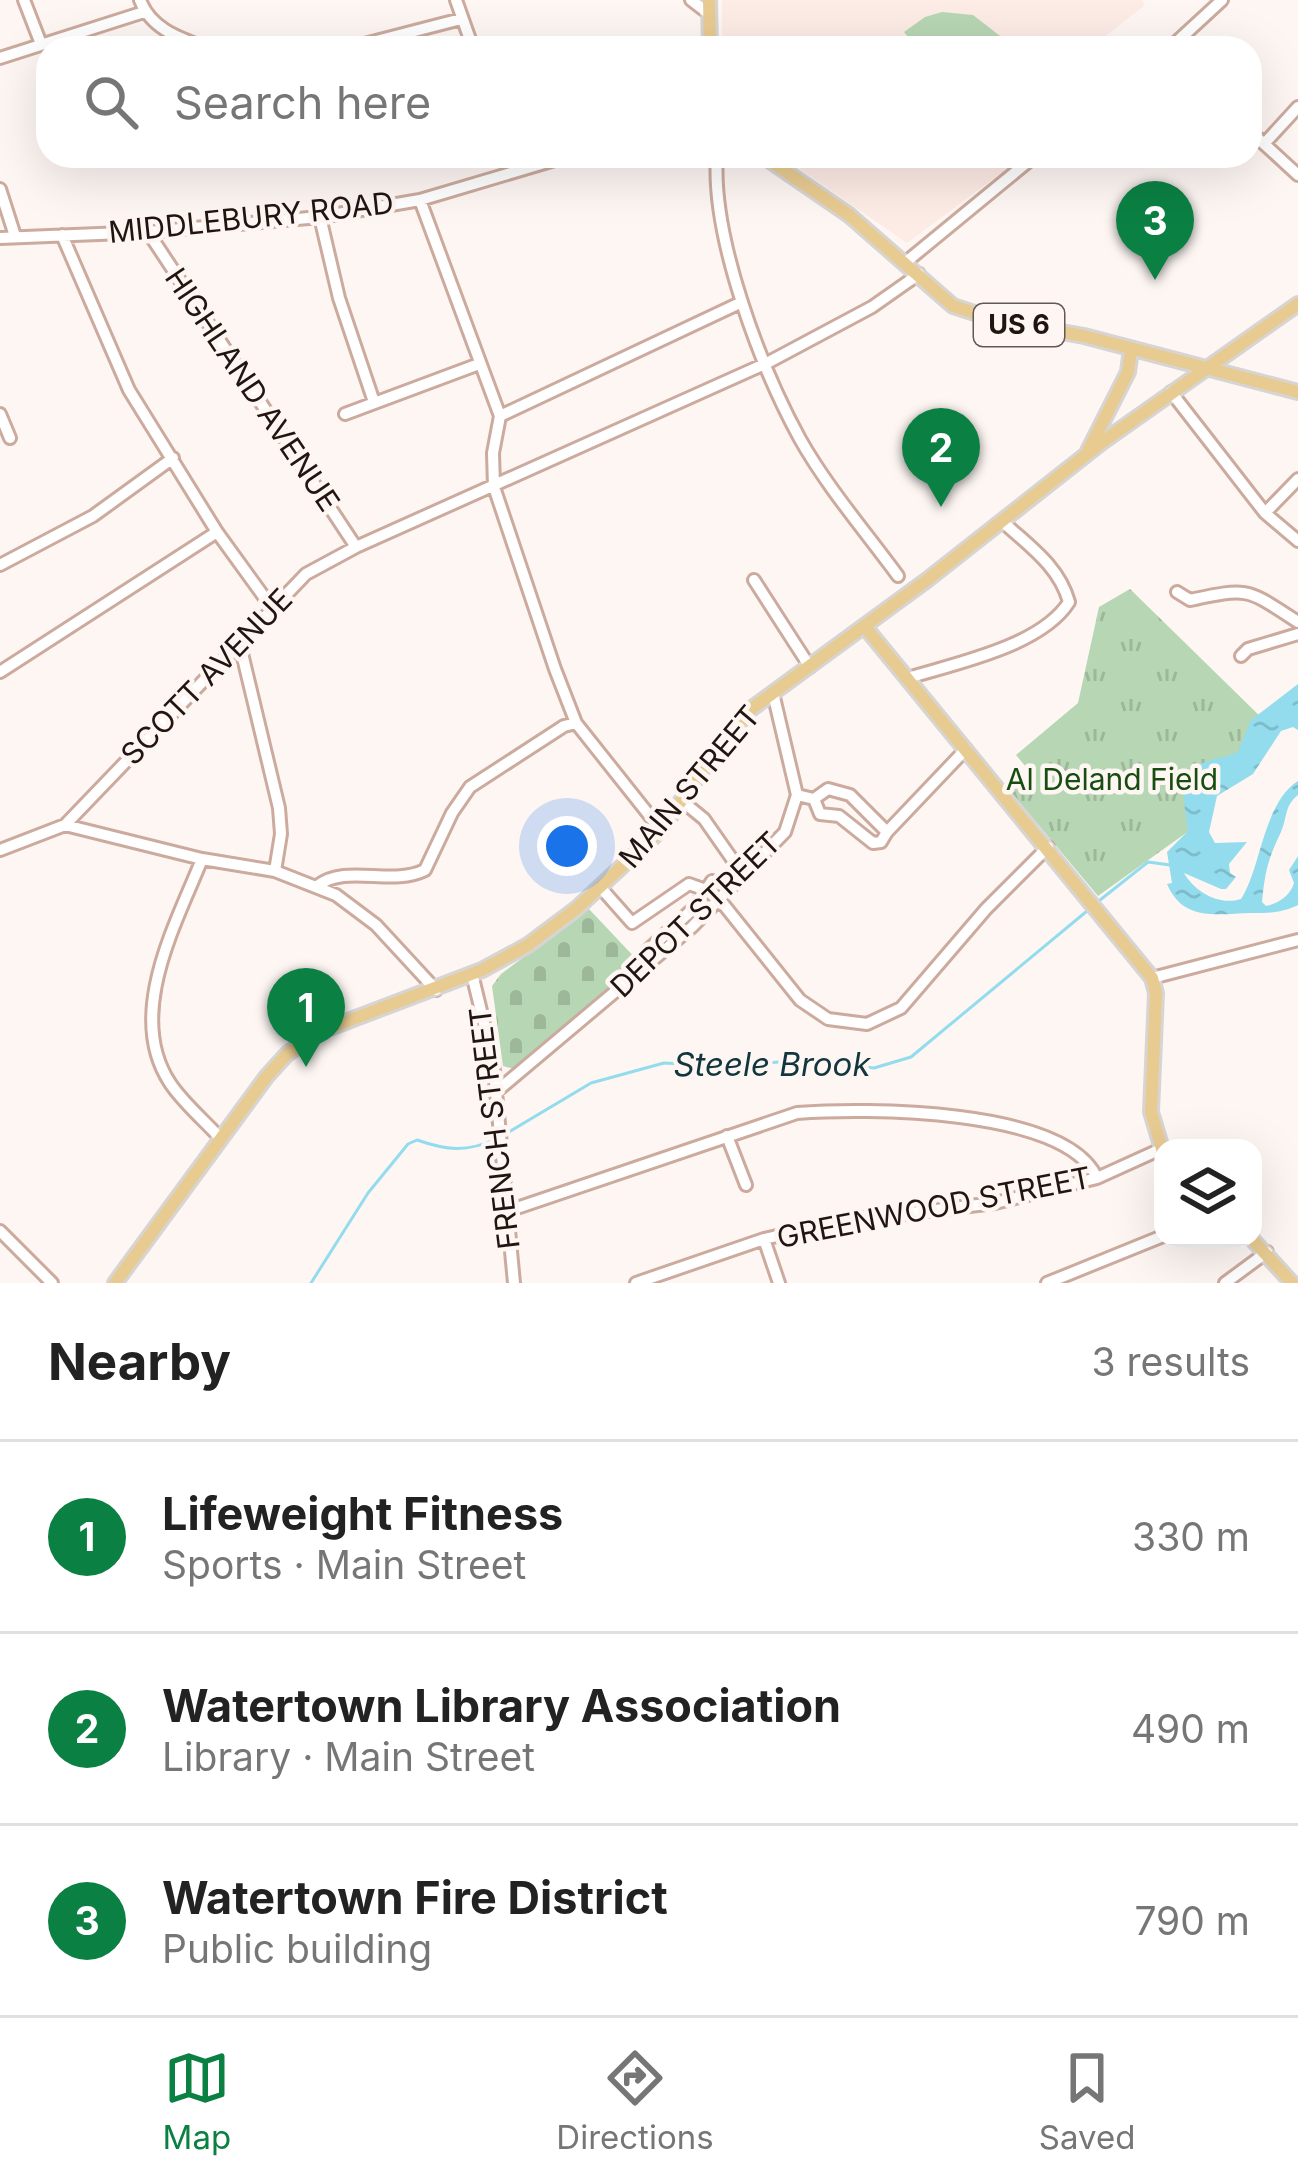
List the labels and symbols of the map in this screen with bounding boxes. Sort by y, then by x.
pin: 3 [1116,181,1194,280]
street label: MIDDLEBURY ROAD [107,184,395,250]
street label: HIGHLAND AVENUE [158,261,348,518]
road number: US 6 [974,304,1064,346]
pin: 2 [902,408,980,507]
street label: SCOTT AVENUE [113,581,299,772]
street label: MAIN STREET [611,698,767,875]
park label: Al Deland Field [1006,761,1218,797]
your location [537,816,597,876]
street label: DEPOT STREET [603,824,788,1004]
pin: 1 [267,968,345,1067]
street label: FRENCH STREET [461,1005,527,1251]
water label: Steele Brook [673,1044,871,1084]
street label: GREENWOOD STREET [774,1159,1094,1255]

